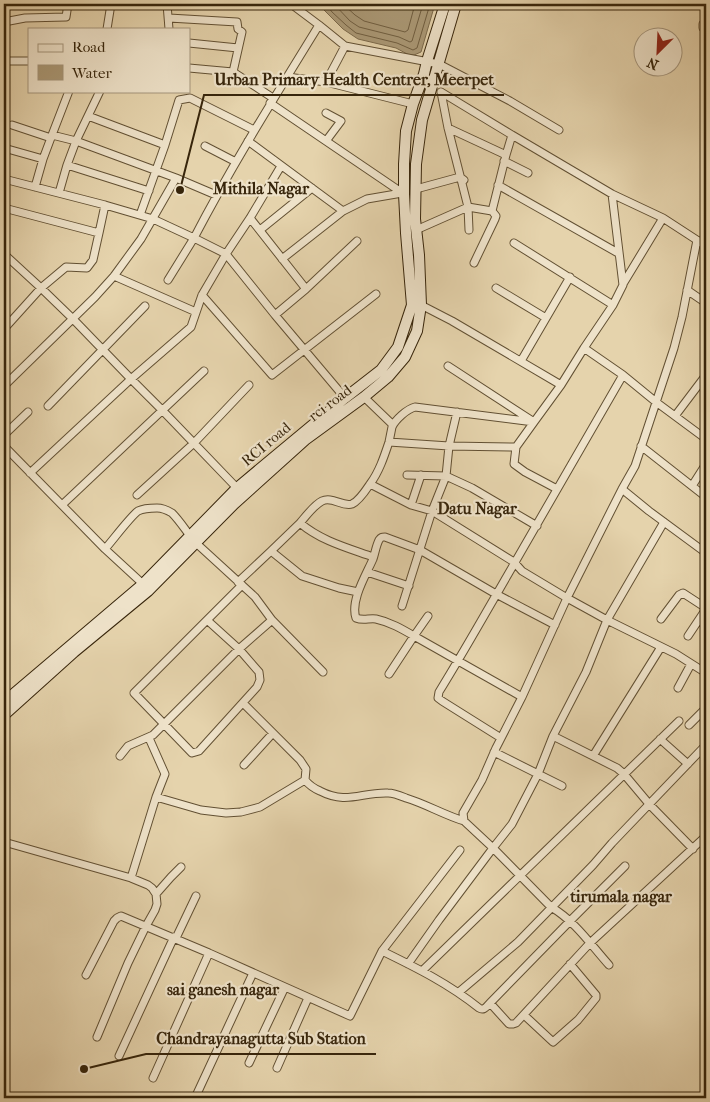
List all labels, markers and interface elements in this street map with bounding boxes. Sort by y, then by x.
legend [28,28,190,92]
north arrow [632,28,682,78]
text: Road [72,38,106,56]
text: N [644,53,661,73]
text: Water [71,64,112,82]
callout: Urban Primary Health Centrer, Meerpet [204,64,504,95]
text: Urban Primary Health Centrer, Meerpet [213,70,494,90]
district label: Mithila Nagar [212,179,310,199]
street label: rci road [305,380,356,425]
street label: RCI road [238,418,295,470]
district label: Datu Nagar [437,499,518,519]
district label: tirumala nagar [569,887,673,907]
district label: sai ganesh nagar [167,980,280,1000]
callout: Chandrayanagutta Sub Station [146,1023,376,1054]
text: Chandrayanagutta Sub Station [156,1029,366,1049]

